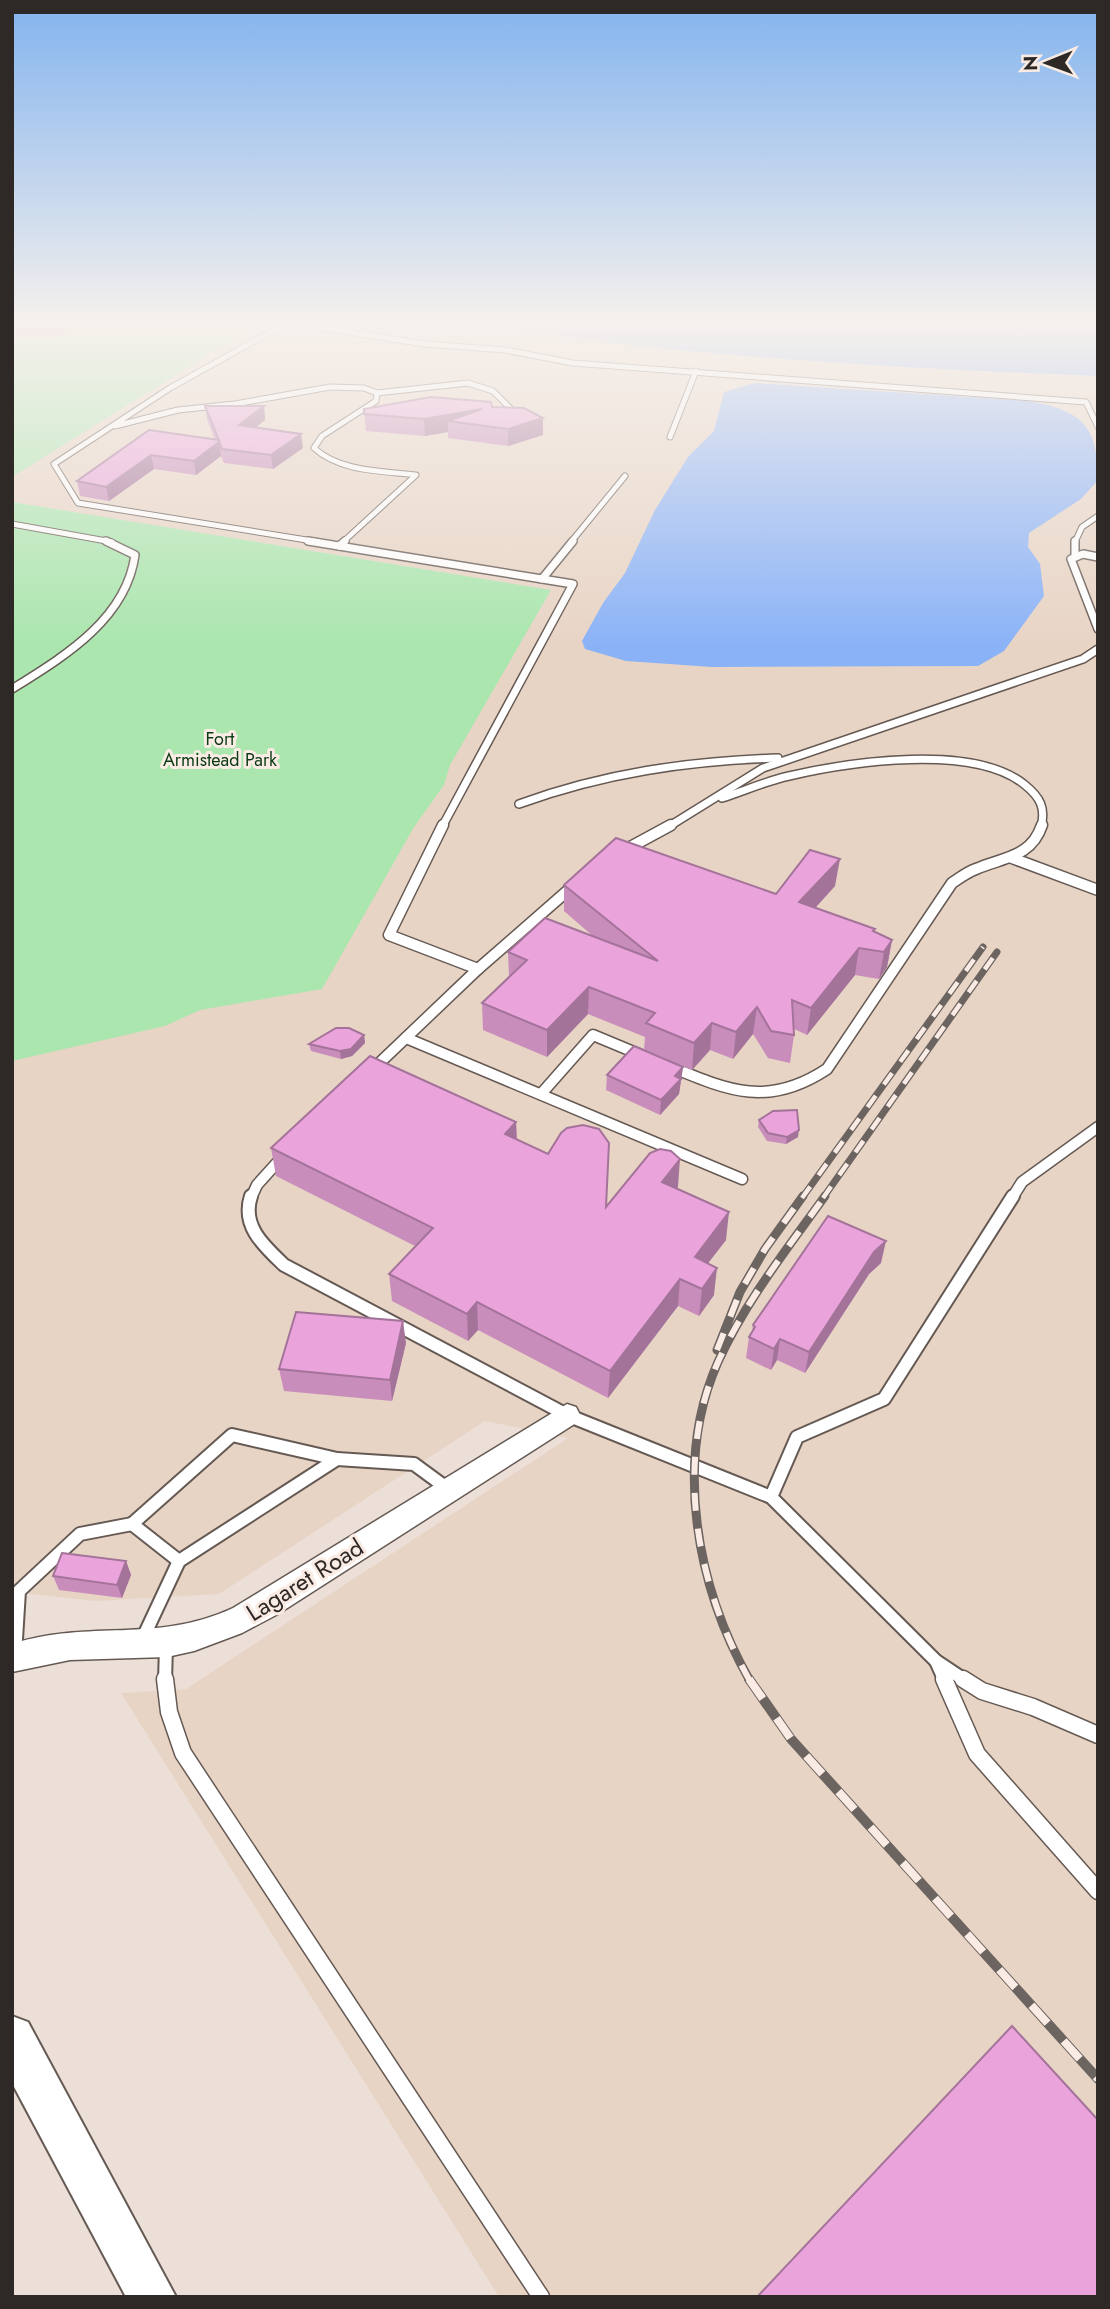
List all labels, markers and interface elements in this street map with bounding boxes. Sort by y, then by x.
north arrow [1012,28,1082,98]
text: N [1017,56,1044,71]
park label: Fort Armistead Park [163,726,277,773]
street label: Lagaret Road [239,1530,370,1630]

